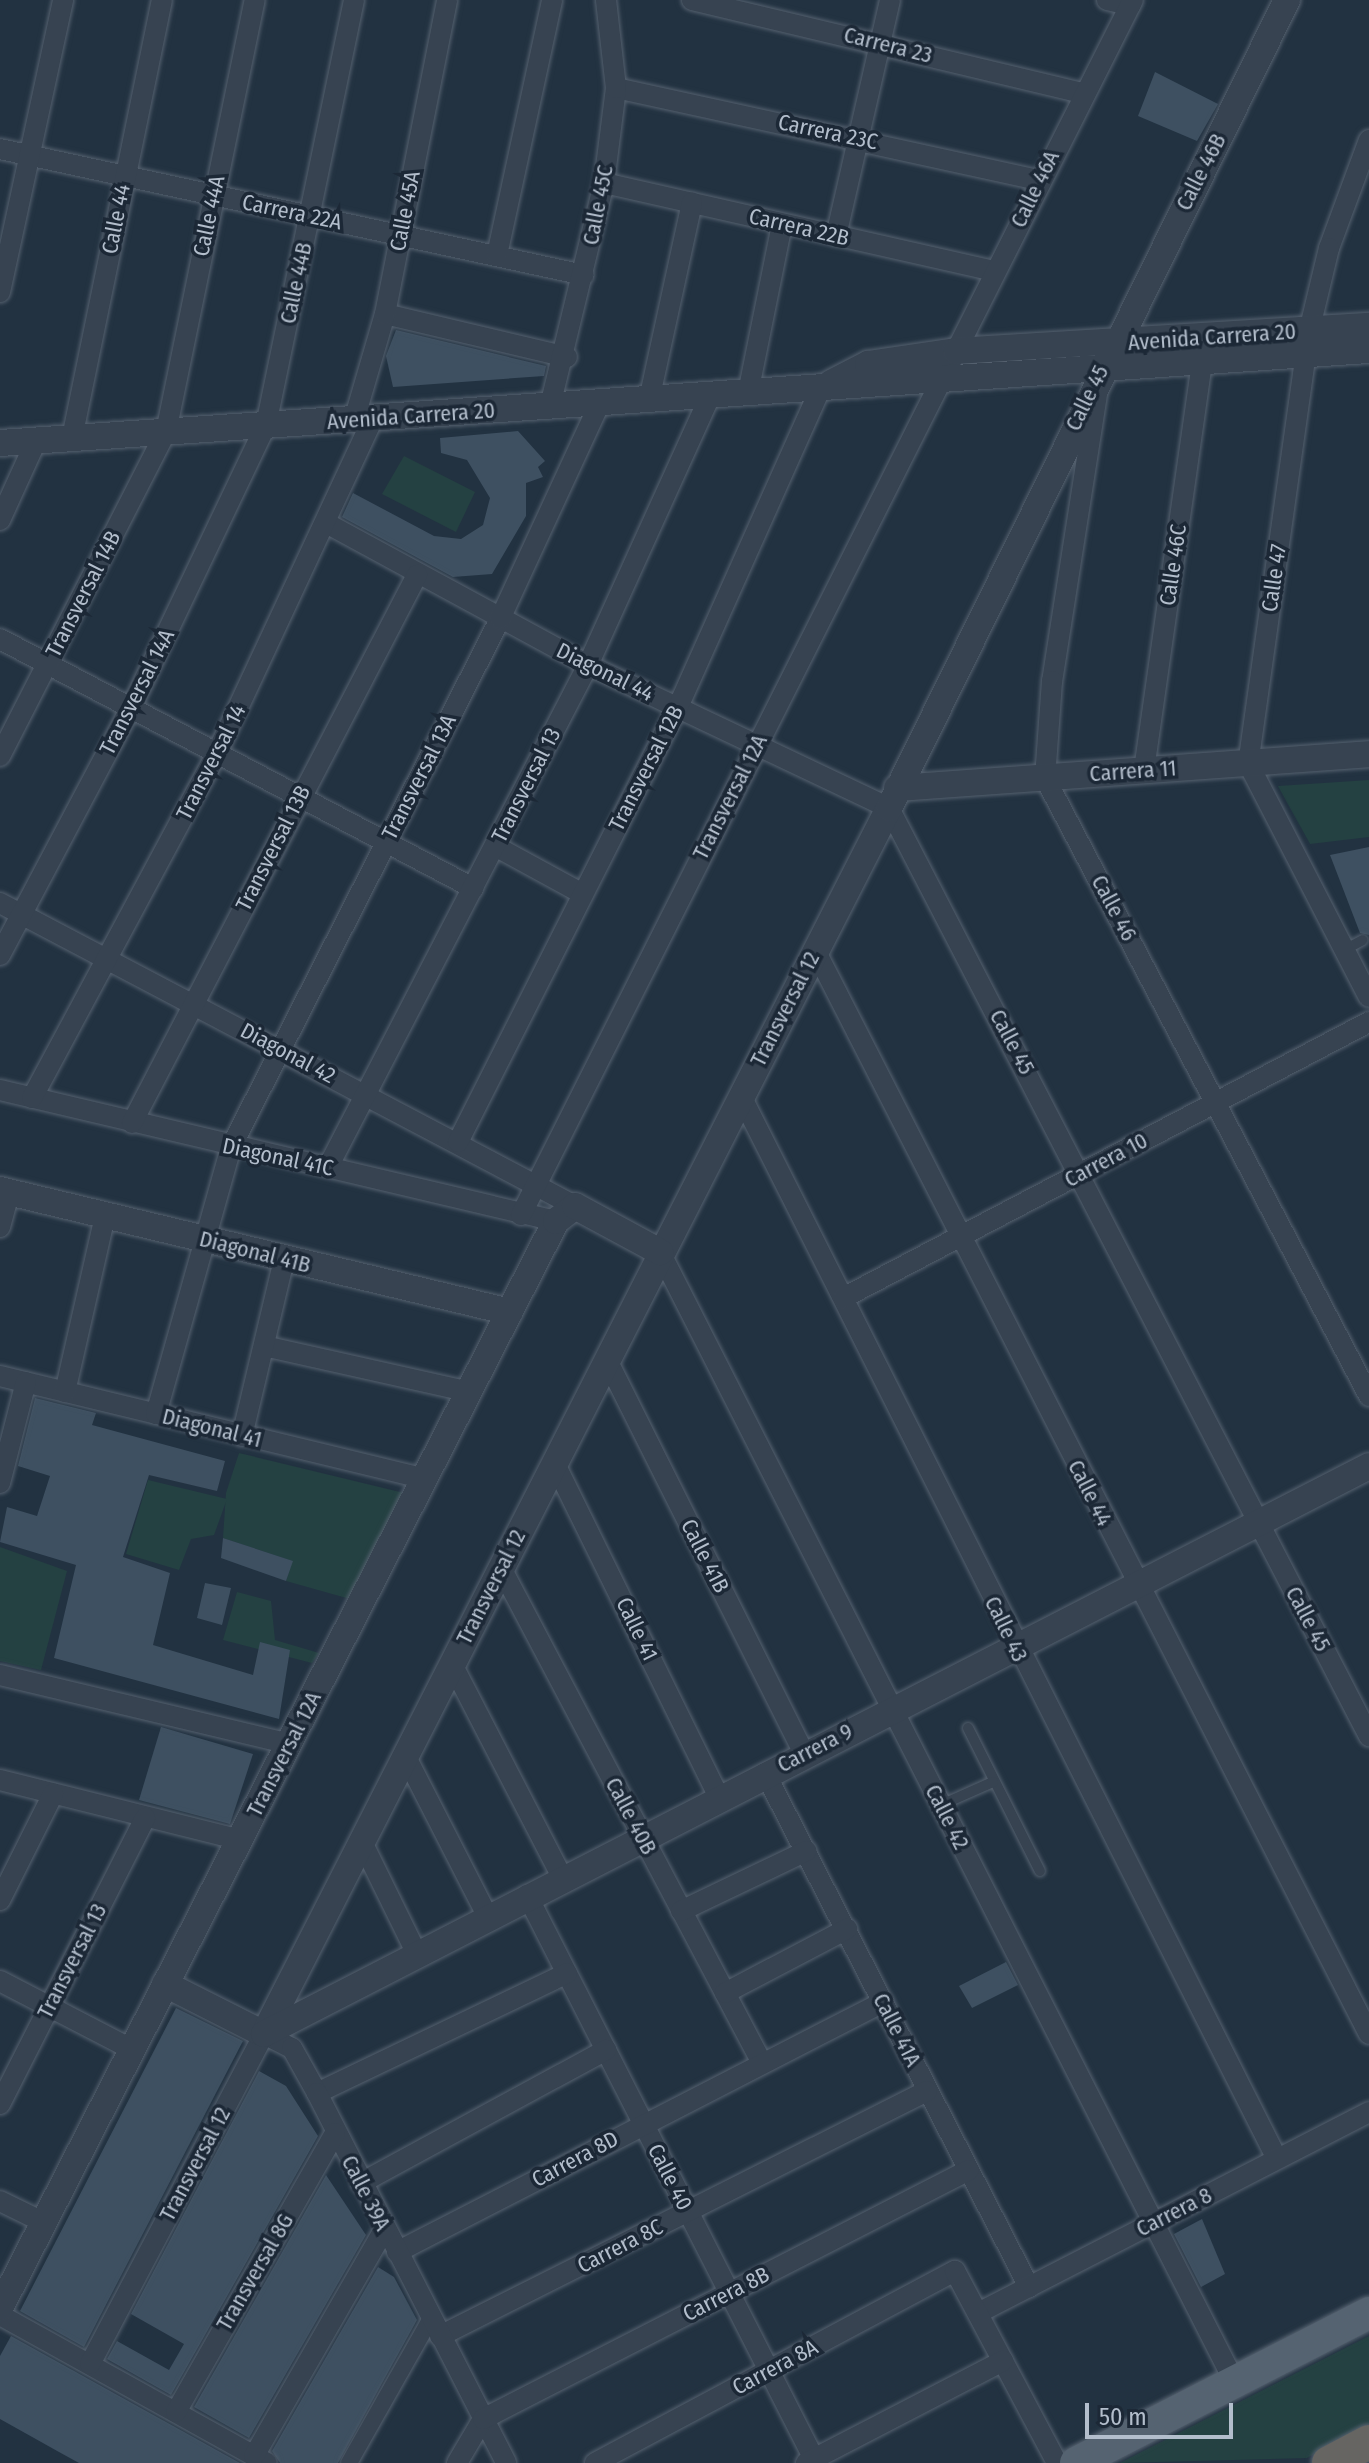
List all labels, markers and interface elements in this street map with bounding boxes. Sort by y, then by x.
street label: Carrera 23 [841,21,935,69]
street label: Carrera 23C [776,109,880,155]
street label: Calle 46B [1170,129,1232,215]
street label: Calle 46A [1005,146,1065,232]
street label: Calle 45C [577,163,619,247]
street label: Calle 45A [384,169,426,253]
street label: Calle 44A [188,173,230,259]
street label: Calle 44 [96,182,136,256]
street label: Carrera 22A [240,189,344,235]
street label: Carrera 22B [746,203,852,251]
street label: Calle 44B [275,240,317,326]
street label: Avenida Carrera 20 [1127,318,1297,356]
street label: Calle 45 [1060,361,1114,435]
street label: Avenida Carrera 20 [326,397,496,435]
street label: Calle 46C [1154,523,1192,607]
street label: Transversal 14B [40,527,126,661]
street label: Calle 47 [1256,542,1292,614]
street label: Transversal 14A [94,625,180,759]
street label: Diagonal 44 [552,637,658,707]
street label: Transversal 14 [171,700,251,824]
street label: Transversal 12B [603,701,689,835]
street label: Transversal 13A [376,710,462,844]
street label: Transversal 13 [486,723,566,847]
street label: Transversal 12A [687,730,773,864]
street label: Carrera 11 [1089,755,1177,787]
street label: Transversal 13B [230,781,316,915]
street label: Calle 46 [1086,871,1142,945]
street label: Transversal 12 [745,947,825,1071]
street label: Calle 45 [984,1005,1040,1079]
street label: Diagonal 42 [236,1017,340,1089]
street label: Carrera 10 [1060,1127,1152,1193]
street label: Diagonal 41C [220,1132,336,1182]
street label: Diagonal 41B [197,1225,313,1279]
street label: Diagonal 41 [160,1403,264,1453]
street label: Calle 44 [1062,1456,1118,1530]
street label: Calle 41B [675,1515,735,1597]
street label: Transversal 12 [451,1525,531,1649]
street label: Calle 45 [1280,1582,1336,1656]
street label: Calle 43 [979,1592,1033,1666]
street label: Calle 41 [610,1593,664,1665]
street label: Transversal 12A [241,1687,327,1821]
street label: Carrera 9 [773,1718,857,1778]
street label: Calle 40B [600,1773,662,1859]
street label: Calle 42 [920,1780,974,1854]
street label: Transversal 13 [32,1899,112,2023]
street label: Calle 41A [867,1989,927,2071]
street label: Transversal 12 [154,2103,236,2225]
street label: Carrera 8D [527,2125,623,2193]
street label: Calle 40 [642,2139,698,2215]
street label: Calle 39A [336,2151,396,2235]
street label: Carrera 8 [1132,2182,1216,2242]
street label: Transversal 8G [211,2209,299,2335]
street label: Carrera 8C [573,2213,667,2279]
street label: Carrera 8B [678,2261,774,2327]
street label: Carrera 8A [728,2334,822,2400]
scale bar [1089,2387,1237,2437]
text: 50 m [1099,2403,1147,2431]

